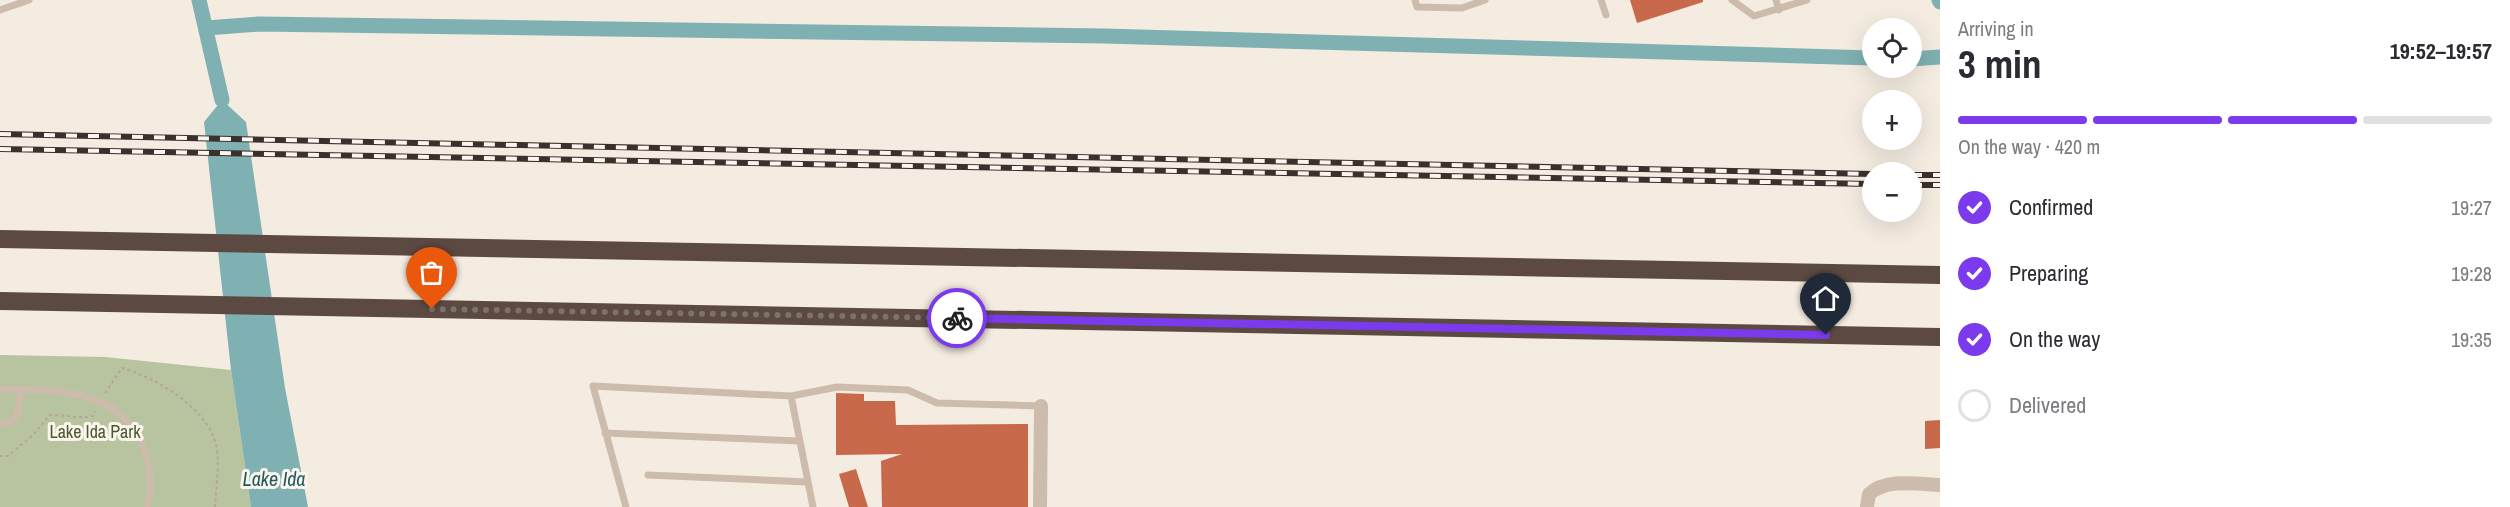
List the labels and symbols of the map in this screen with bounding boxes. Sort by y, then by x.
pin [406,247,457,309]
pin [1800,273,1851,335]
courier [927,288,987,348]
park label: Lake Ida Park [49,419,141,444]
water label: Lake Ida [243,465,305,492]

